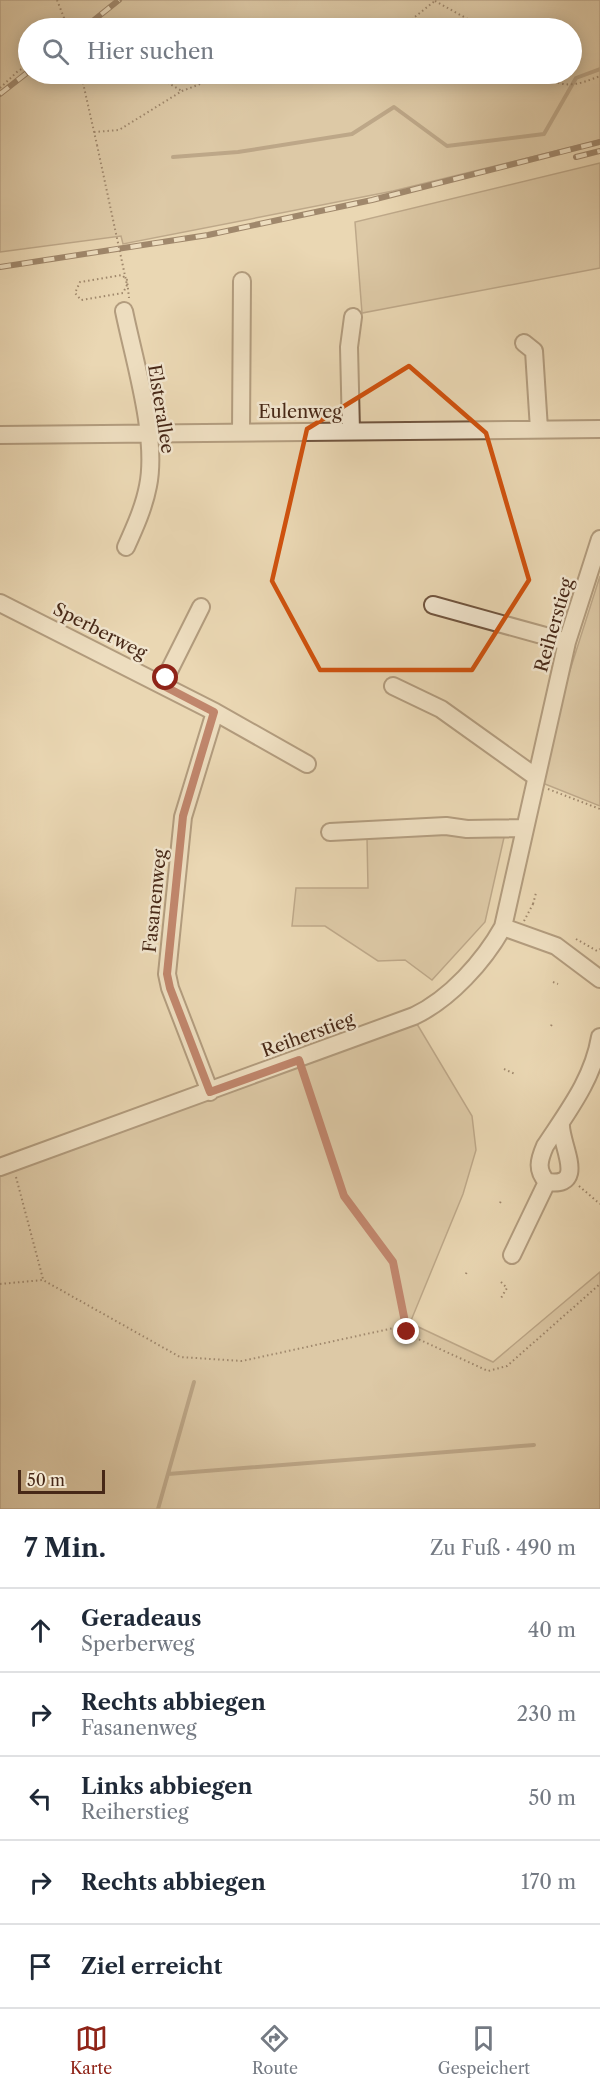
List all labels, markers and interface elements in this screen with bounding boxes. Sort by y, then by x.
search box [18,18,582,84]
icon: search [39,35,72,68]
text: Hier suchen [87,38,214,65]
street label: Elsterallee [143,363,179,455]
street label: Eulenweg [258,401,342,423]
street label: Reiherstieg [530,575,578,675]
street label: Sperberweg [50,598,151,664]
route start [152,664,178,690]
street label: Fasanenweg [139,848,171,954]
street label: Reiherstieg [259,1008,358,1062]
route end [393,1318,419,1344]
scale bar [18,1467,105,1494]
text: 50 m [27,1470,65,1490]
text: 7 Min. [24,1532,106,1564]
text: Zu Fuß · 490 m [430,1536,576,1560]
text: Geradeaus [81,1605,201,1632]
icon: ahead [24,1614,57,1647]
text: 40 m [528,1618,576,1642]
text: Sperberweg [81,1632,194,1656]
text: Rechts abbiegen [81,1689,266,1716]
icon: right [24,1698,57,1731]
text: 230 m [517,1702,576,1726]
text: Fasanenweg [81,1716,197,1740]
text: Links abbiegen [81,1773,253,1800]
icon: left [24,1782,57,1815]
text: 50 m [529,1786,576,1810]
text: Reiherstieg [81,1800,188,1824]
icon: right [24,1866,57,1899]
text: Rechts abbiegen [81,1869,266,1896]
text: 170 m [521,1870,576,1894]
icon: arrive [24,1950,57,1983]
text: Ziel erreicht [81,1953,222,1980]
tab: Karte [70,2022,112,2078]
tab: Route [252,2022,298,2078]
tab: Gespeichert [438,2022,530,2078]

